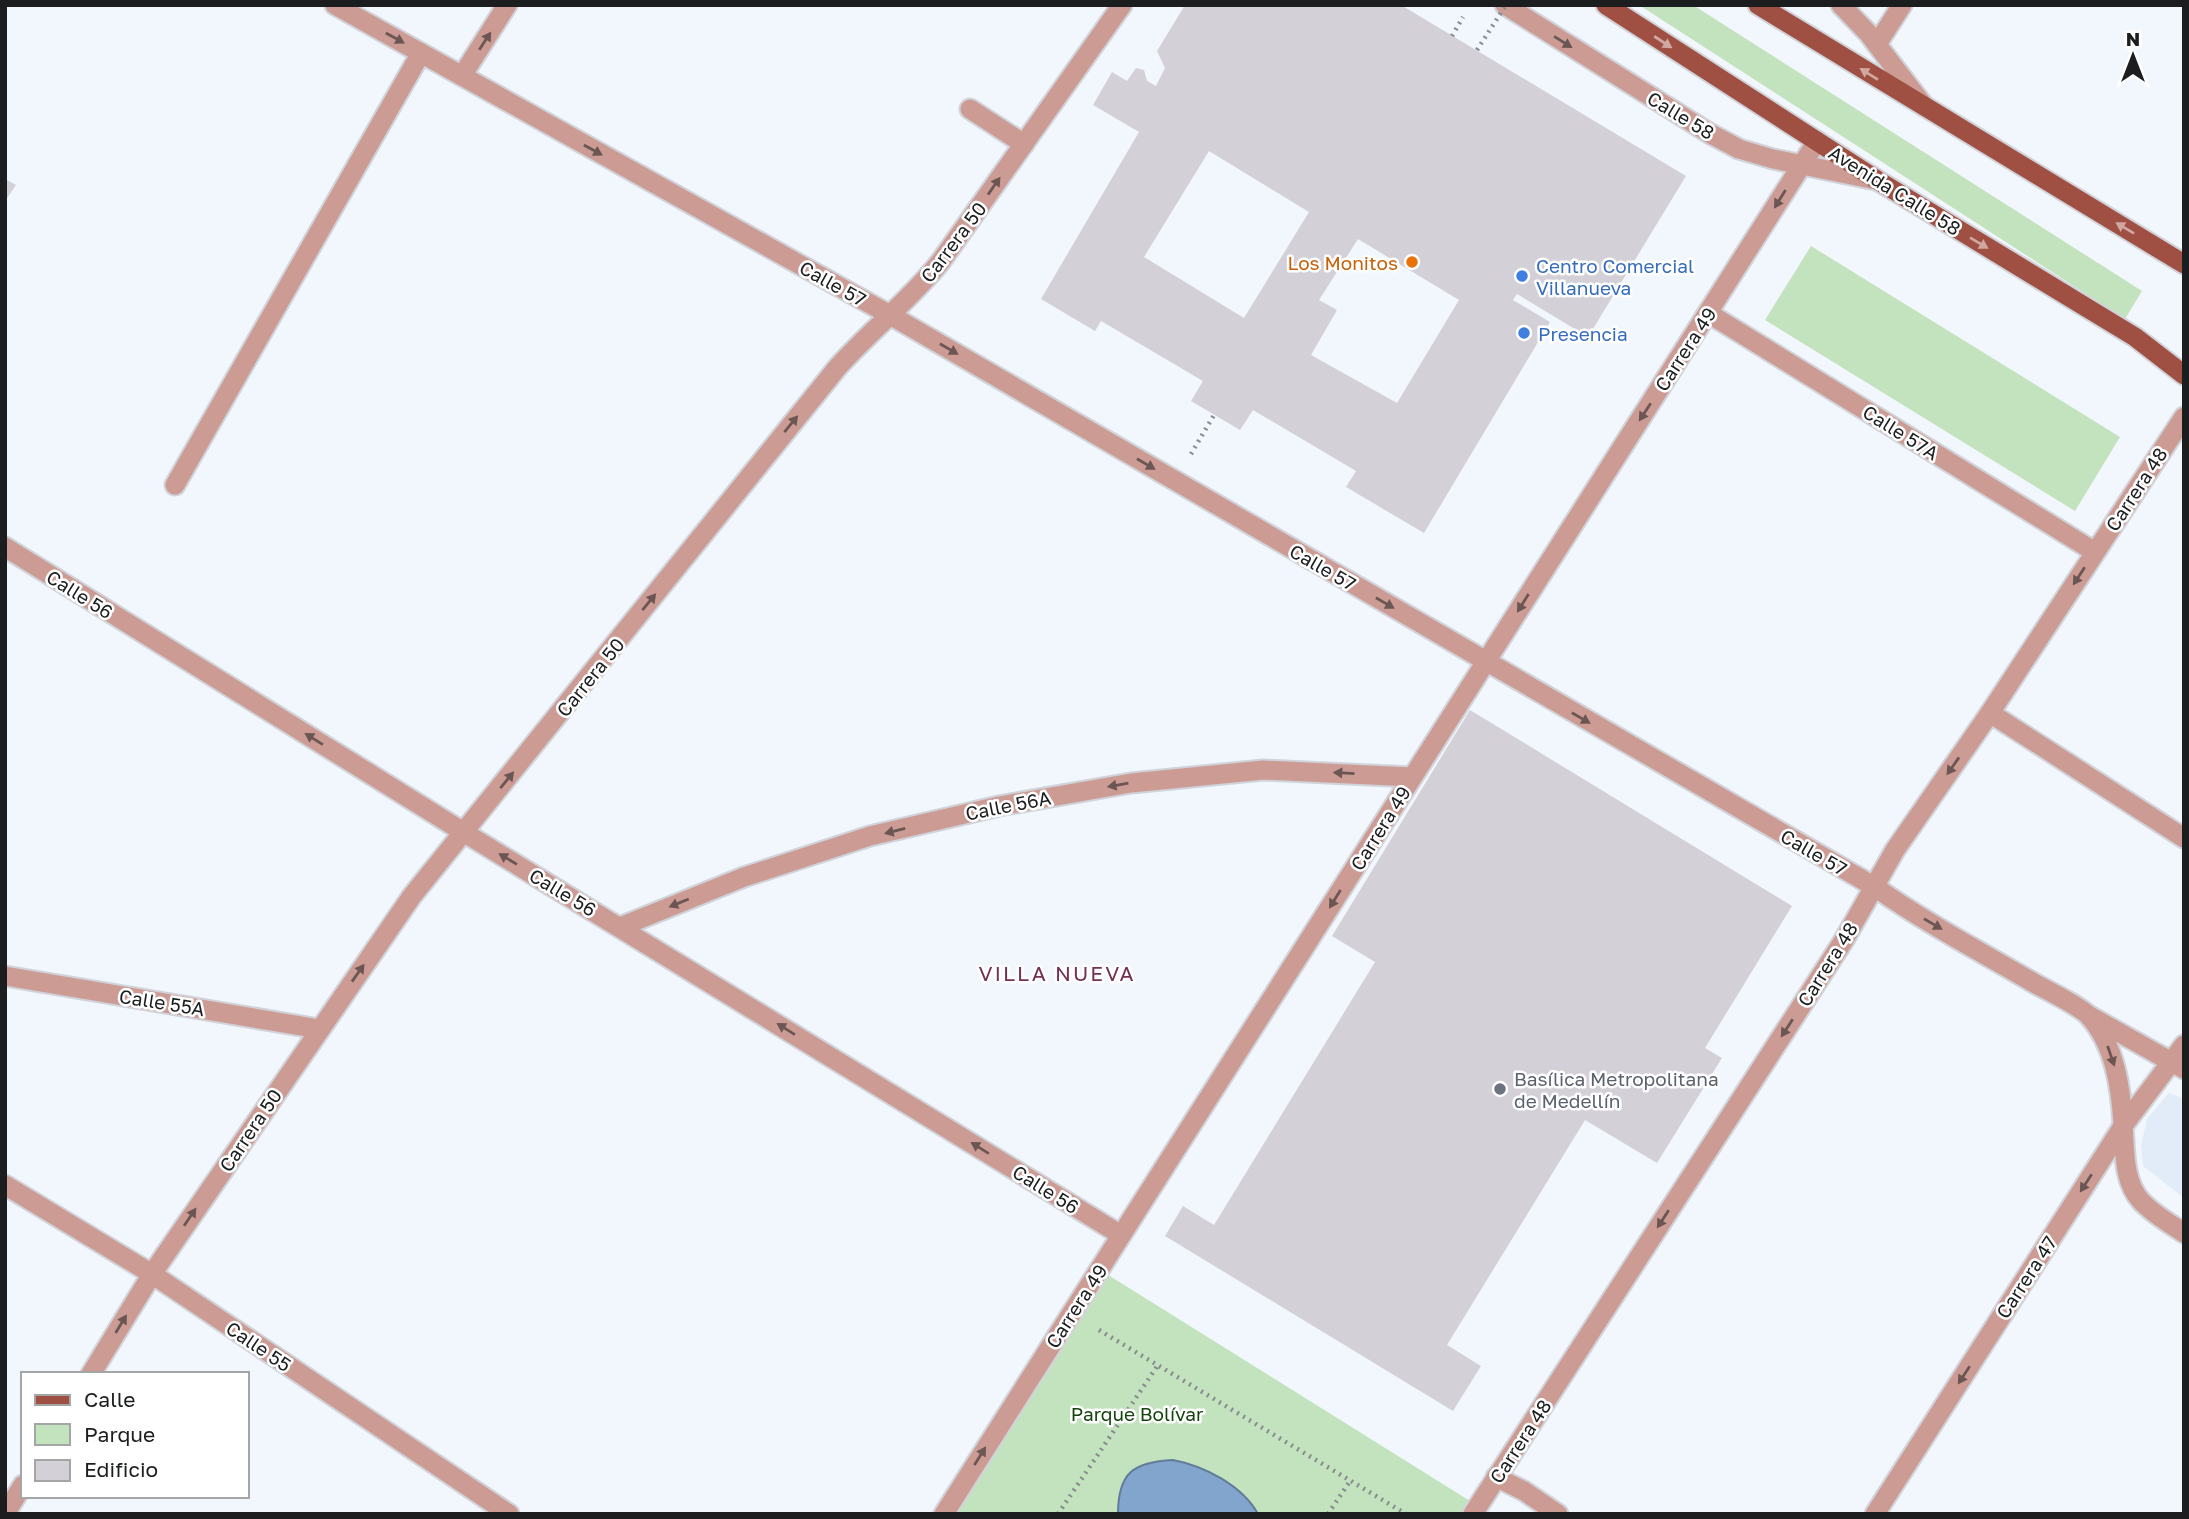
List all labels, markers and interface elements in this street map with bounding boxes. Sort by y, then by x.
north arrow [2098,21,2168,91]
text: N [2126,27,2140,50]
one-way arrow [478,31,491,50]
one-way arrow [385,32,405,44]
one-way arrow [1553,35,1572,48]
one-way arrow [1653,36,1673,49]
one-way arrow [1859,68,1878,81]
street label: Calle 58 [1643,86,1719,144]
street label: Avenida Calle 58 [1825,140,1965,240]
one-way arrow [584,144,603,156]
one-way arrow [987,177,1001,195]
one-way arrow [1774,189,1787,209]
street label: Carrera 50 [915,197,991,287]
one-way arrow [2116,222,2135,235]
one-way arrow [1970,236,1989,249]
place label: Los Monitos [1288,251,1398,274]
marker: Los Monitos [1404,254,1420,270]
place label: Centro Comercial Villanueva [1536,254,1694,299]
street label: Calle 57 [796,255,870,311]
marker: Centro Comercial Villanueva [1514,268,1530,284]
street label: Carrera 49 [1649,303,1721,395]
place label: Presencia [1538,322,1628,345]
marker: Presencia [1516,325,1532,341]
one-way arrow [940,343,959,355]
street label: Calle 57A [1859,400,1943,464]
one-way arrow [1639,402,1652,421]
one-way arrow [784,416,799,434]
street label: Carrera 48 [2100,443,2172,535]
one-way arrow [1136,457,1156,469]
street label: Calle 57 [1286,539,1360,595]
street label: Calle 56 [43,565,117,623]
one-way arrow [2073,567,2086,586]
one-way arrow [642,593,656,611]
one-way arrow [1516,594,1529,613]
one-way arrow [1375,597,1394,609]
street label: Carrera 50 [551,633,629,721]
one-way arrow [1572,711,1591,724]
one-way arrow [305,733,324,746]
one-way arrow [1946,757,1960,775]
one-way arrow [1333,768,1355,779]
one-way arrow [500,771,515,789]
one-way arrow [1107,780,1129,791]
street label: Carrera 49 [1345,782,1415,874]
street label: Calle 56A [963,785,1053,825]
street label: Calle 57 [1777,824,1851,880]
one-way arrow [884,825,906,836]
one-way arrow [498,853,517,865]
street label: Calle 56 [525,863,601,921]
one-way arrow [1328,889,1341,908]
one-way arrow [669,897,690,908]
street label: Carrera 48 [1792,918,1862,1010]
one-way arrow [1923,918,1942,930]
district label: VILLA NUEVA [978,960,1136,986]
one-way arrow [351,964,365,982]
street label: Calle 55A [118,984,207,1020]
one-way arrow [1780,1018,1793,1038]
one-way arrow [776,1022,795,1035]
one-way arrow [2106,1046,2117,1067]
place label: Basílica Metropolitana de Medellín [1514,1067,1719,1112]
marker: Basílica Metropolitana de Medellín [1492,1081,1508,1097]
street label: Carrera 50 [214,1084,286,1176]
one-way arrow [970,1141,989,1154]
street label: Calle 56 [1009,1160,1083,1218]
one-way arrow [2080,1173,2093,1193]
one-way arrow [184,1207,197,1227]
one-way arrow [1656,1210,1670,1228]
street label: Carrera 47 [1991,1231,2061,1323]
street label: Carrera 49 [1040,1260,1112,1352]
one-way arrow [115,1314,128,1333]
street label: Calle 55 [222,1316,296,1376]
one-way arrow [1958,1365,1971,1384]
legend [21,1372,248,1498]
text: Calle [84,1386,136,1412]
street label: Carrera 48 [1484,1395,1556,1487]
park label: Parque Bolívar [1071,1402,1204,1425]
text: Parque [84,1421,155,1447]
one-way arrow [974,1446,987,1466]
text: Edificio [84,1456,158,1482]

